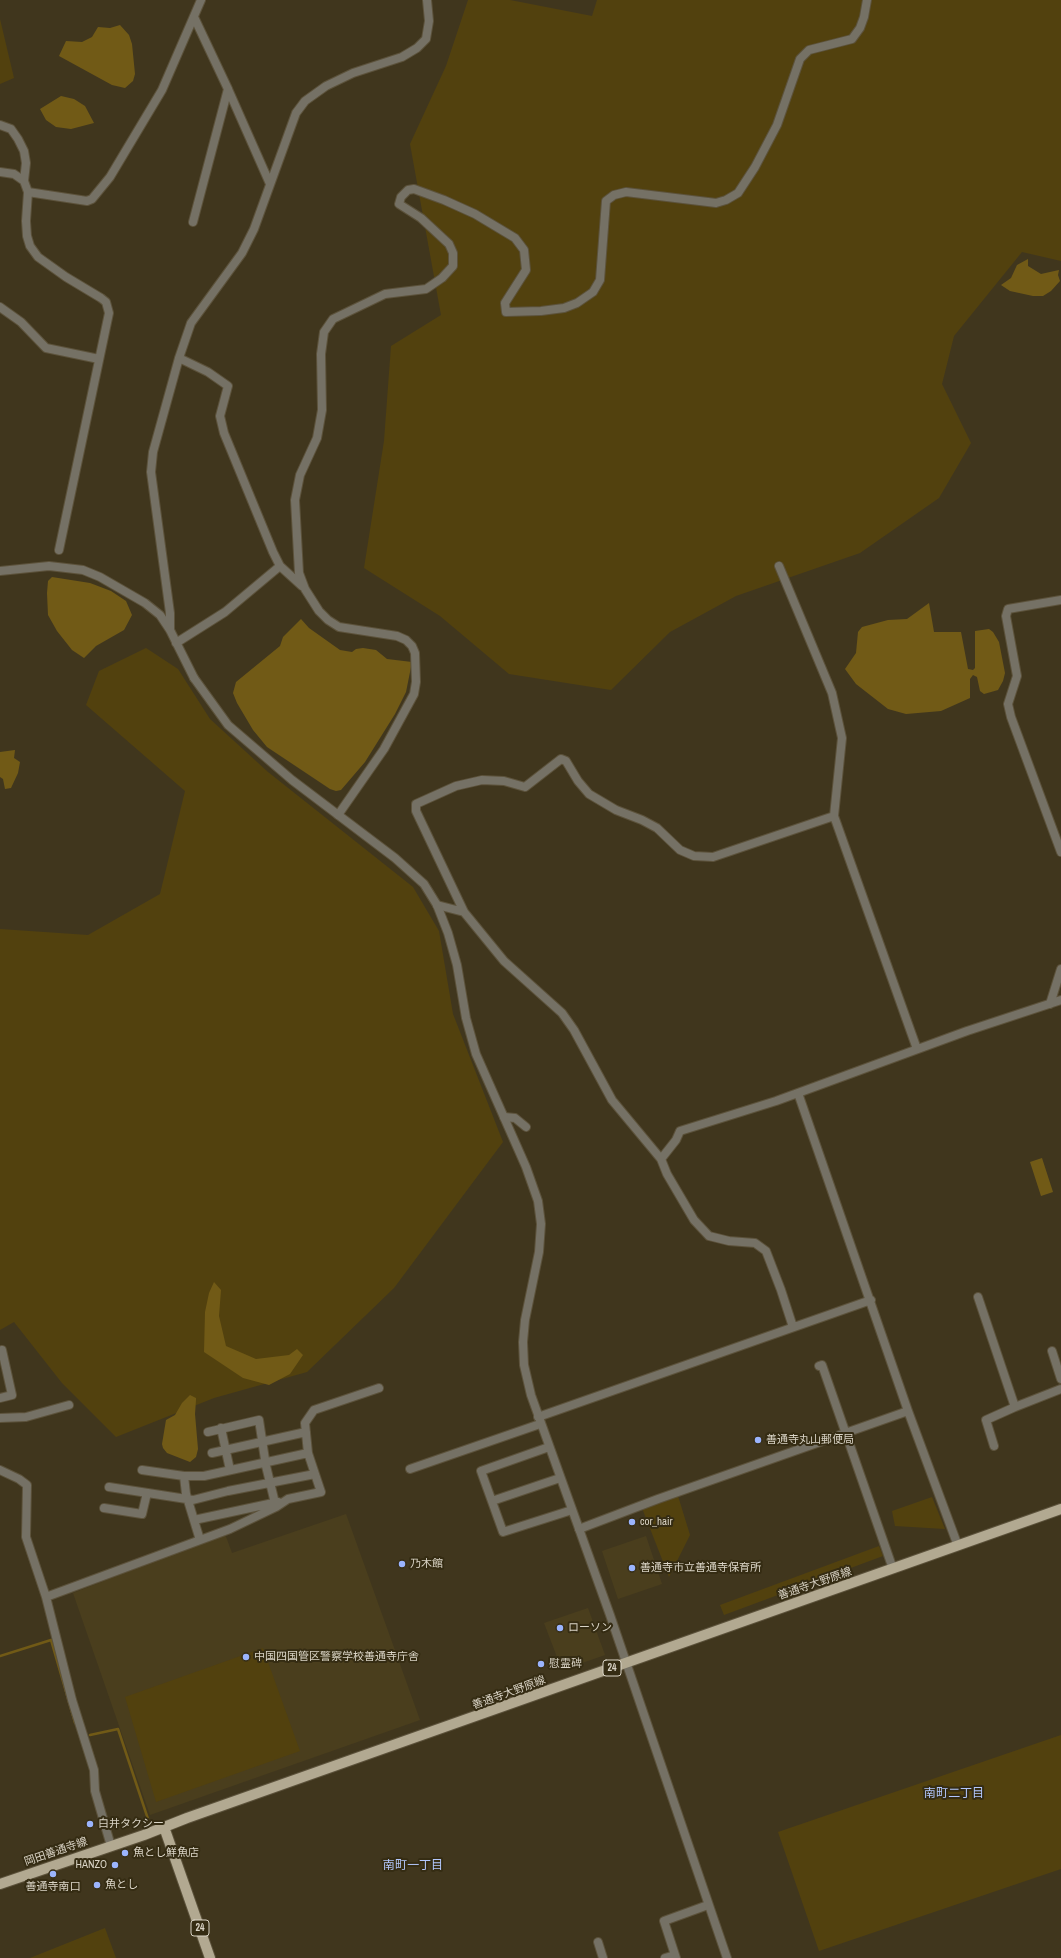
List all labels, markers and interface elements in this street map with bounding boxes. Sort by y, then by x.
place label: 善通寺丸山郵便局 [766,1433,854,1447]
marker: 善通寺丸山郵便局 [753,1435,763,1445]
place label: cor_hair [640,1515,673,1529]
marker: cor_hair [627,1517,637,1527]
place label: 乃木館 [410,1557,443,1571]
marker: 乃木館 [397,1559,407,1569]
place label: 善通寺市立善通寺保育所 [640,1561,761,1575]
marker: 善通寺市立善通寺保育所 [627,1563,637,1573]
street label: 善通寺大野原線 [776,1565,854,1603]
place label: ローソン [568,1621,612,1635]
marker: ローソン [555,1623,565,1633]
place label: 中国四国管区警察学校善通寺庁舎 [254,1650,419,1664]
marker: 中国四国管区警察学校善通寺庁舎 [241,1652,251,1662]
place label: 慰霊碑 [549,1657,582,1671]
marker: 慰霊碑 [536,1659,546,1669]
road number: 24 [603,1660,621,1676]
street label: 善通寺大野原線 [471,1674,547,1712]
district label: 南町二丁目 [924,1787,984,1801]
place label: 白井タクシー [98,1817,164,1831]
marker: 白井タクシー [85,1819,95,1829]
street label: 岡田善通寺線 [23,1835,89,1869]
place label: 魚とし鮮魚店 [133,1846,199,1860]
marker: 魚とし鮮魚店 [120,1848,130,1858]
place label: HANZO [75,1858,107,1872]
district label: 南町一丁目 [383,1859,443,1873]
marker: HANZO [110,1860,120,1870]
marker: 善通寺南口 [48,1869,58,1879]
place label: 魚とし [105,1878,138,1892]
place label: 善通寺南口 [26,1880,80,1894]
marker: 魚とし [92,1880,102,1890]
road number: 24 [191,1920,209,1936]

